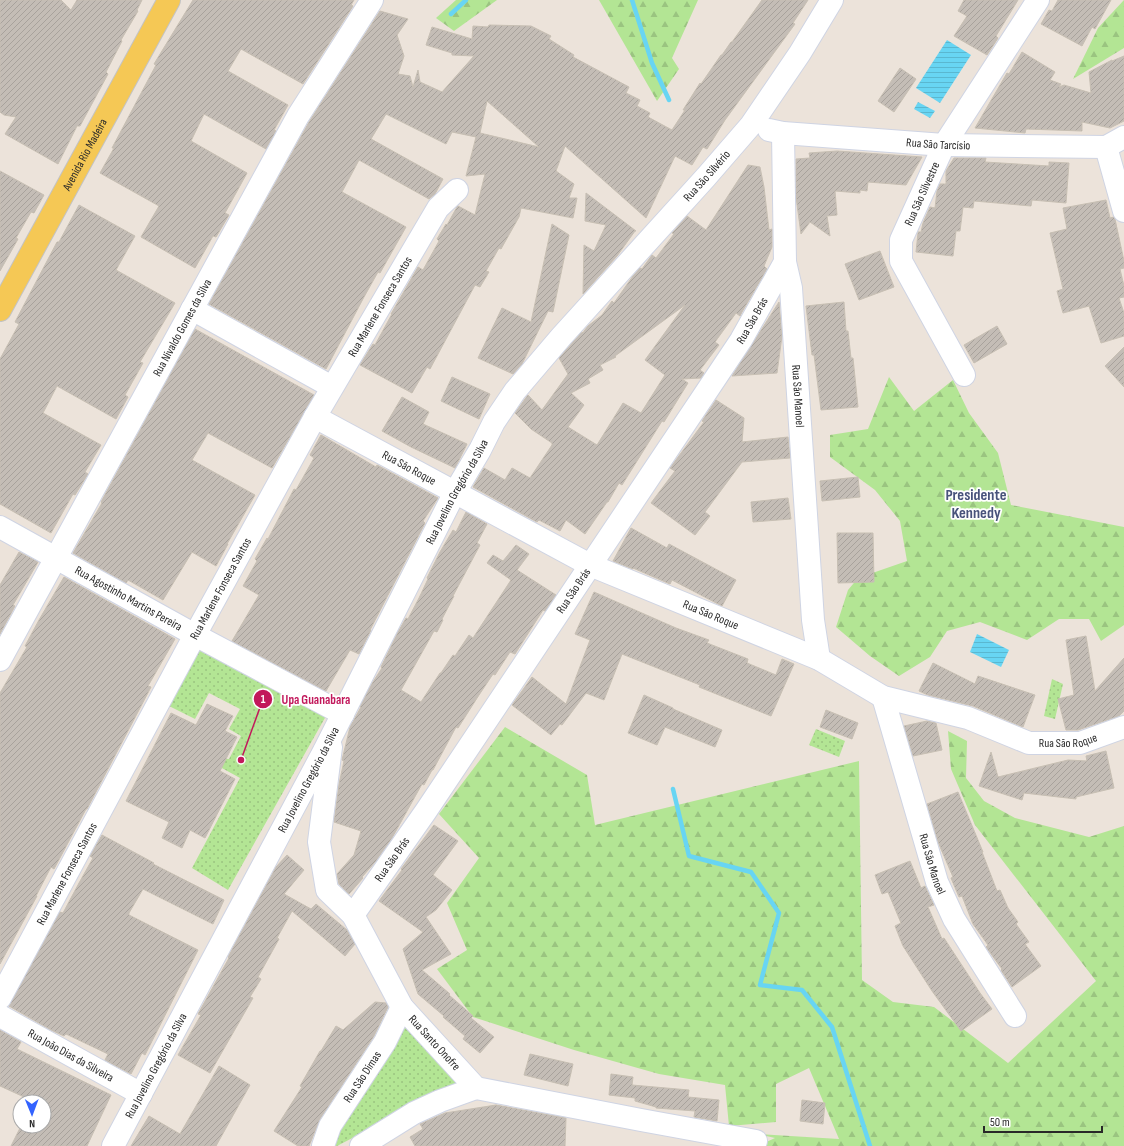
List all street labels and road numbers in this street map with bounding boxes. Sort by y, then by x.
street label: Avenida Rio Madeira [59,116,111,194]
street label: Rua São Tarcísio [906,135,971,153]
street label: Rua São Silvério [680,147,733,204]
street label: Rua São Silvestre [901,159,943,228]
street label: Rua Marlene Fonseca Santos [345,254,415,360]
street label: Rua Nivaldo Gomes da Silva [149,276,215,379]
street label: Rua São Brás [733,295,771,347]
street label: Rua São Manoel [789,364,808,428]
street label: Rua Jovelino Gregório da Silva [422,437,492,547]
street label: Rua São Roque [380,447,439,488]
street label: Rua Marlene Fonseca Santos [186,535,255,642]
street label: Rua Agostinho Martins Pereira [72,563,185,634]
street label: Rua São Brás [553,565,594,616]
street label: Rua São Roque [681,596,741,633]
street label: Rua Jovelino Gregório da Silva [274,724,343,835]
street label: Rua São Roque [1039,730,1099,751]
street label: Rua Marlene Fonseca Santos [33,820,100,928]
street label: Rua São Manoel [916,832,949,897]
street label: Rua São Brás [371,834,413,885]
street label: Rua Jovelino Gregório da Silva [122,1010,190,1121]
street label: Rua Santo Onofre [405,1012,464,1074]
street label: Rua João Dias da Silveira [25,1025,117,1085]
street label: Rua São Dimas [340,1048,385,1105]

